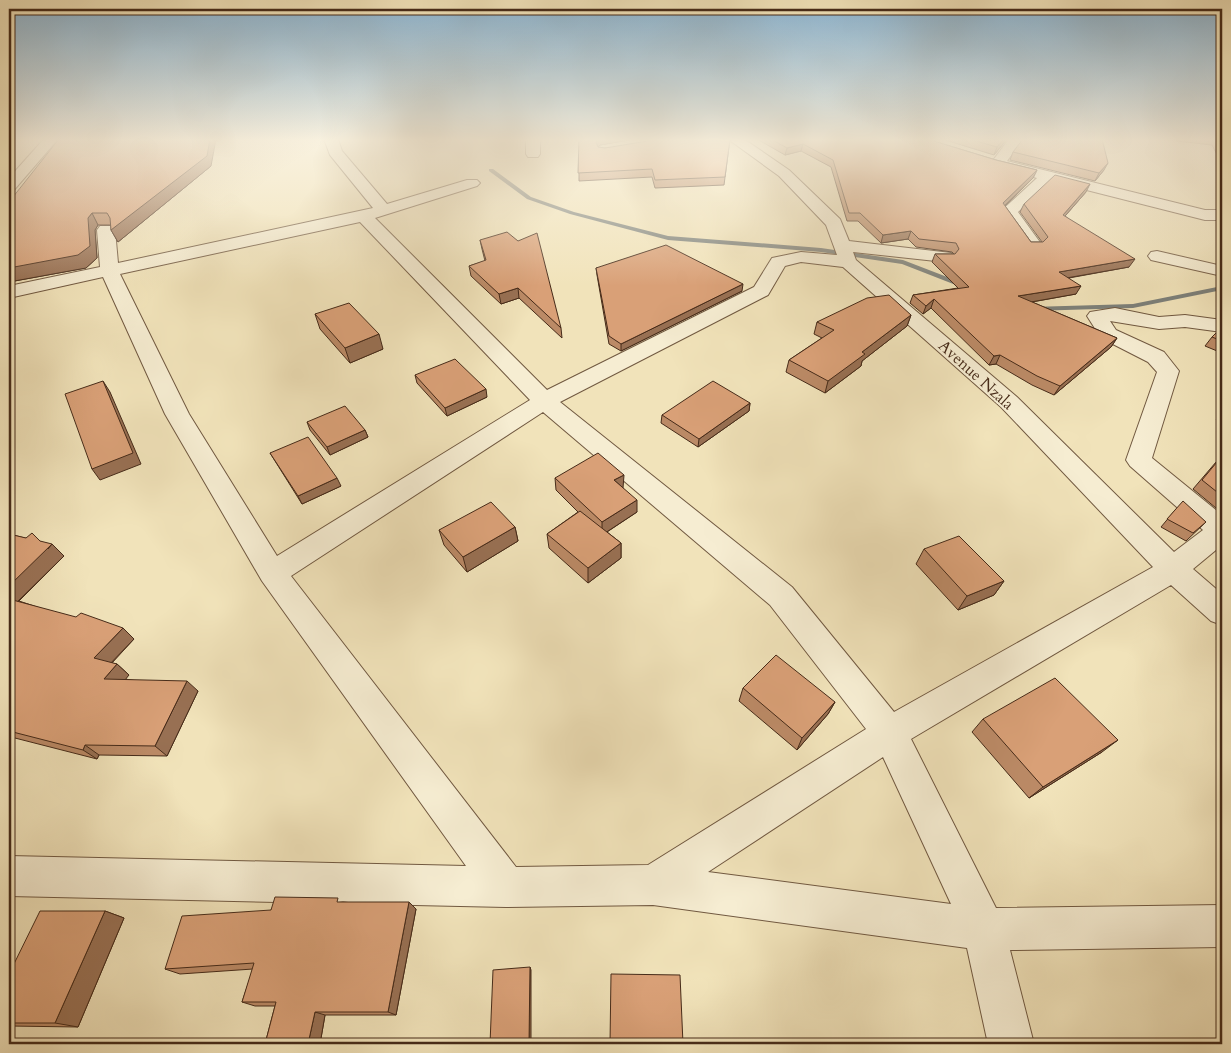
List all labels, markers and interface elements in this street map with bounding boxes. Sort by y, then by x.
street label: Avenue Nzala [933,335,1019,415]

